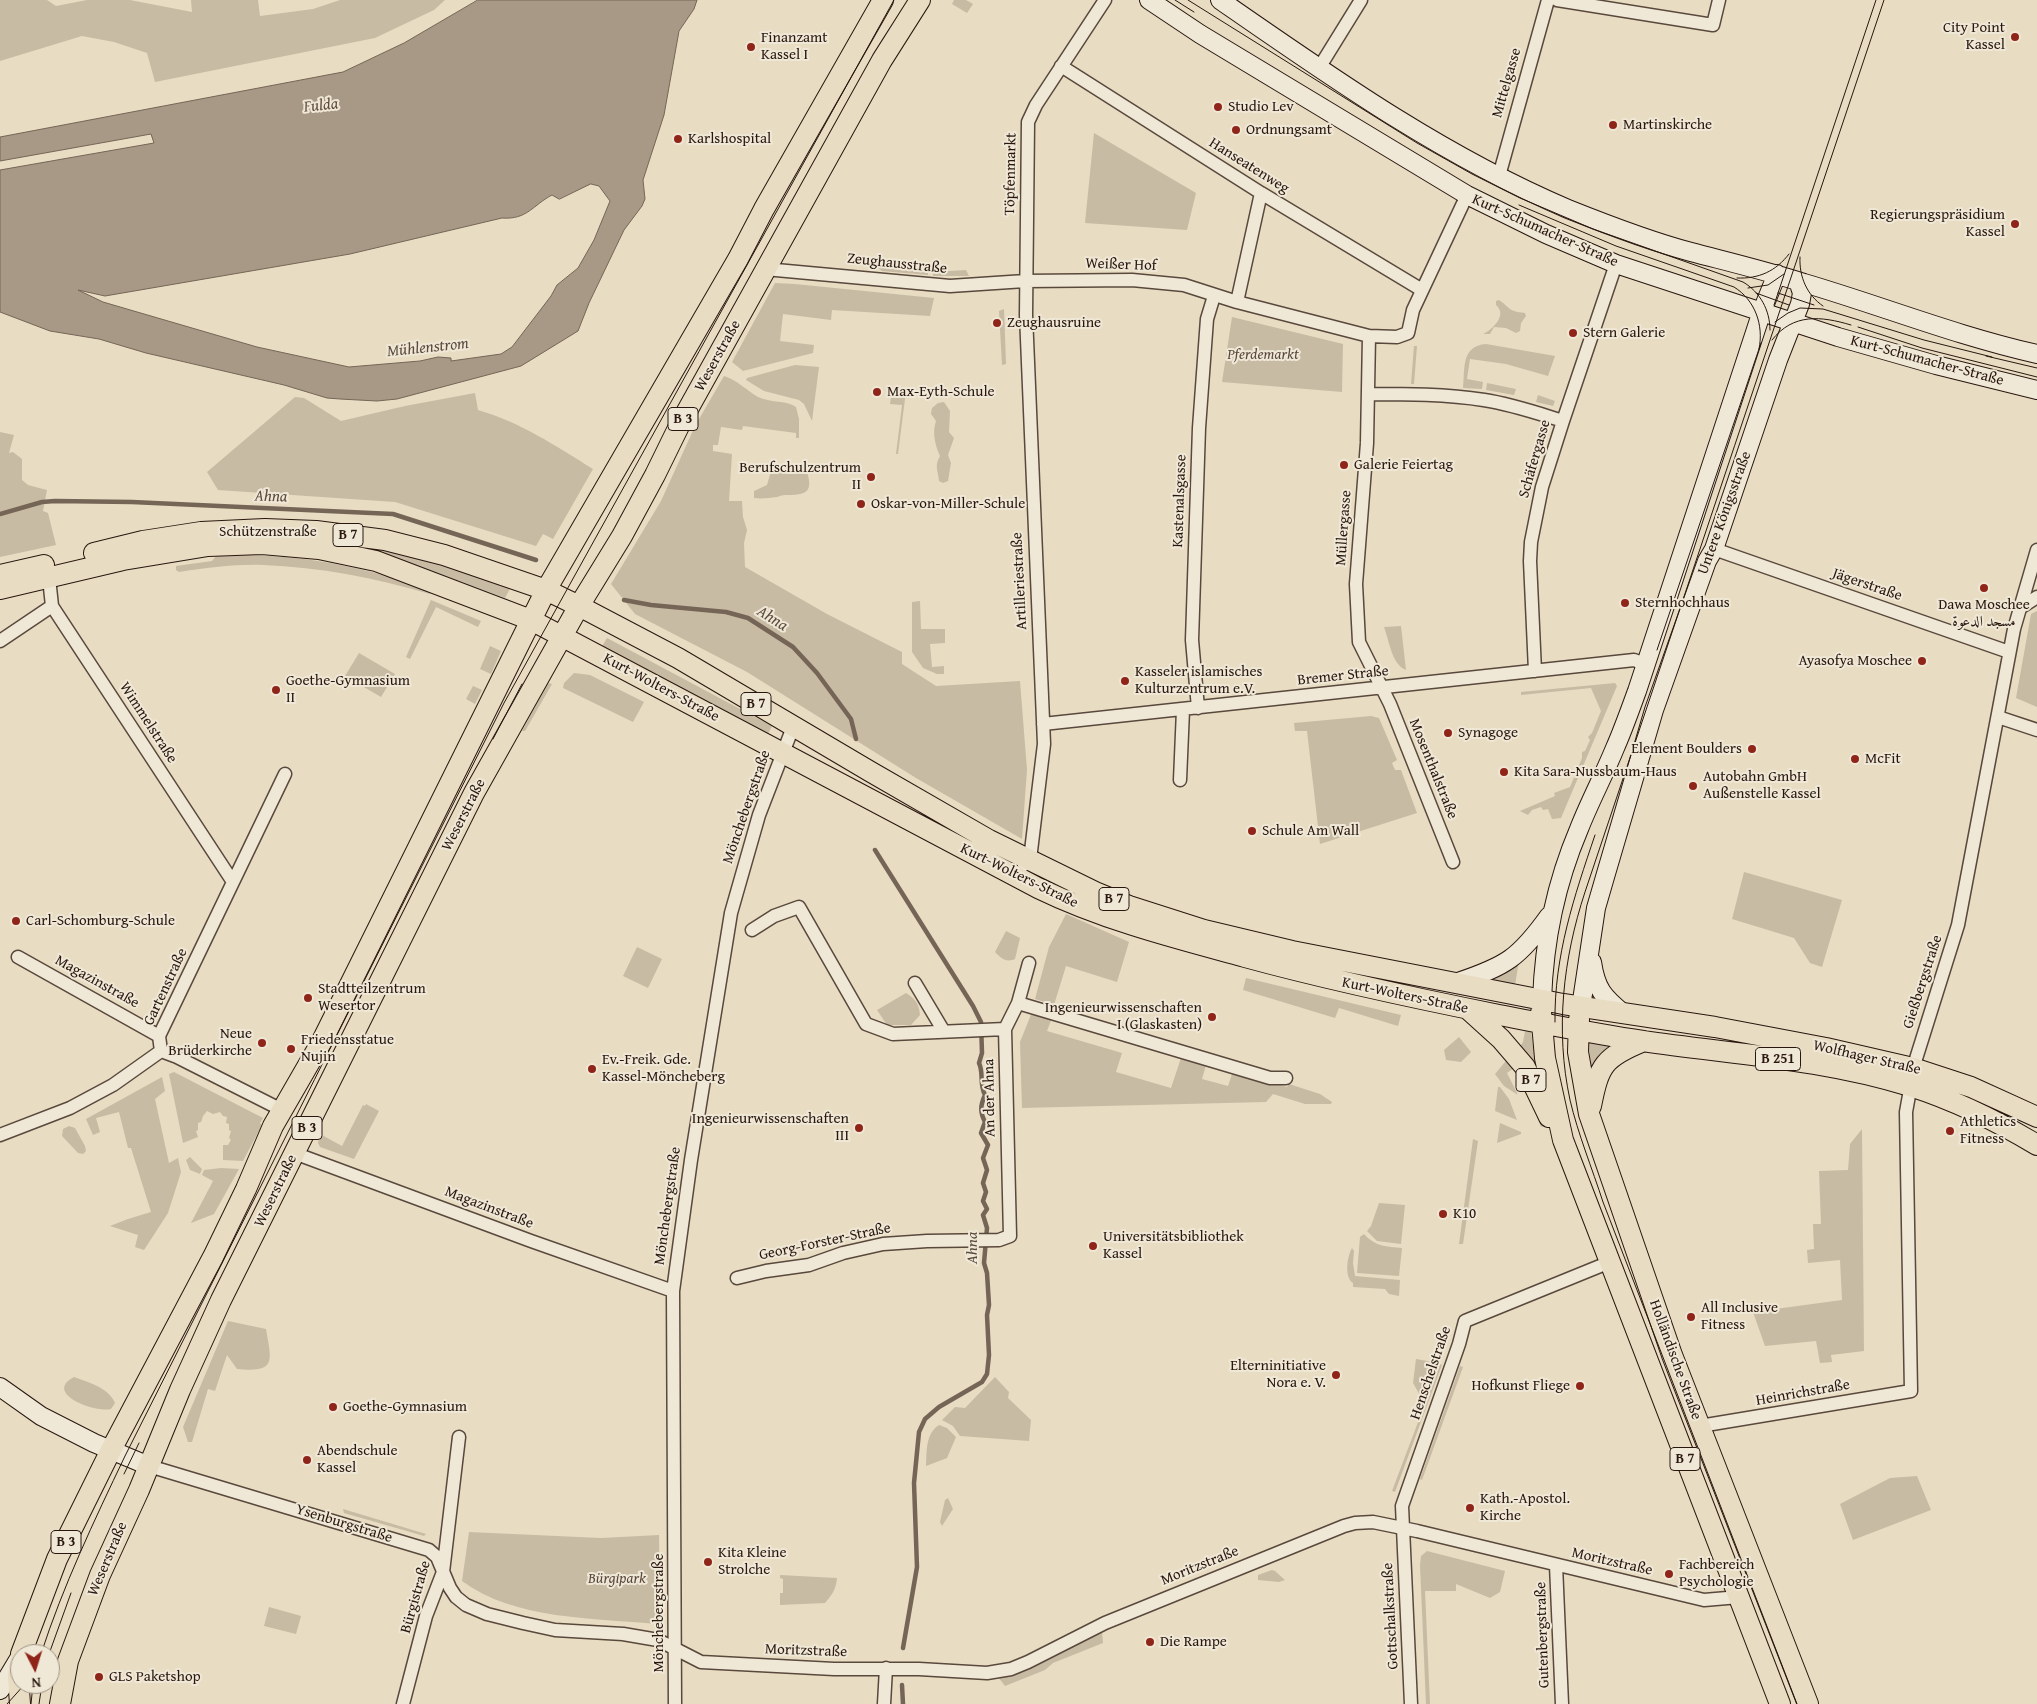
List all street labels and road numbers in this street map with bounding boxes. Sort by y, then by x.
street label: Mittelgasse [1488,46,1526,120]
street label: Töpfenmarkt [1001,132,1021,216]
street label: Hanseatenweg [1206,134,1292,198]
street label: Kurt-Schumacher-Straße [1469,191,1621,271]
street label: Zeughausstraße [846,250,948,278]
street label: Weißer Hof [1085,255,1157,275]
street label: Weserstraße [691,317,745,395]
street label: Kurt-Schumacher-Straße [1848,332,2006,390]
road number: B 3 [668,408,698,430]
street label: Schäfergasse [1515,418,1555,500]
street label: Untere Königsstraße [1694,449,1756,577]
street label: Kastenalsgasse [1169,454,1191,548]
street label: Müllergasse [1332,490,1356,566]
street label: Schützenstraße [219,523,317,541]
road number: B 7 [333,524,363,546]
street label: Artilleriestraße [1008,532,1032,630]
street label: Jägerstraße [1830,565,1904,605]
street label: Kurt-Wolters-Straße [600,650,722,726]
street label: Bremer Straße [1296,662,1390,690]
street label: Wimmelstraße [115,679,181,767]
road number: B 7 [741,692,771,716]
street label: Mosenthalstraße [1405,716,1461,822]
street label: Mönchebergstraße [719,748,775,866]
street label: Weserstraße [438,776,490,854]
street label: Kurt-Wolters-Straße [957,840,1081,912]
road number: B 7 [1099,888,1129,911]
street label: Gießbergstraße [1899,933,1947,1031]
street label: Gartenstraße [140,946,192,1028]
street label: Magazinstraße [52,952,142,1012]
street label: Kurt-Wolters-Straße [1340,974,1470,1018]
street label: Wolfhager Straße [1811,1037,1923,1079]
road number: B 251 [1756,1048,1800,1070]
street label: An der Ahna [980,1059,1000,1137]
road number: B 7 [1516,1068,1546,1092]
road number: B 3 [292,1116,322,1140]
street label: Mönchebergstraße [651,1146,685,1266]
street label: Weserstraße [251,1152,301,1230]
street label: Magazinstraße [442,1183,536,1233]
street label: Georg-Forster-Straße [758,1219,892,1265]
street label: Holländische Straße [1645,1297,1705,1423]
street label: Henschelstraße [1407,1324,1455,1422]
street label: Heinrichstraße [1755,1376,1851,1410]
road number: B 7 [1670,1448,1700,1470]
street label: Ysenburgstraße [293,1501,395,1547]
street label: Weserstraße [84,1519,132,1599]
road number: B 3 [51,1530,81,1554]
street label: Moritzstraße [1158,1542,1242,1590]
street label: Moritzstraße [1570,1544,1654,1580]
street label: Mönchebergstraße [650,1554,668,1672]
street label: Bürgistraße [397,1559,435,1635]
street label: Gottschalkstraße [1379,1562,1403,1670]
street label: Gutenbergstraße [1532,1582,1554,1688]
street label: Moritzstraße [765,1641,847,1661]

